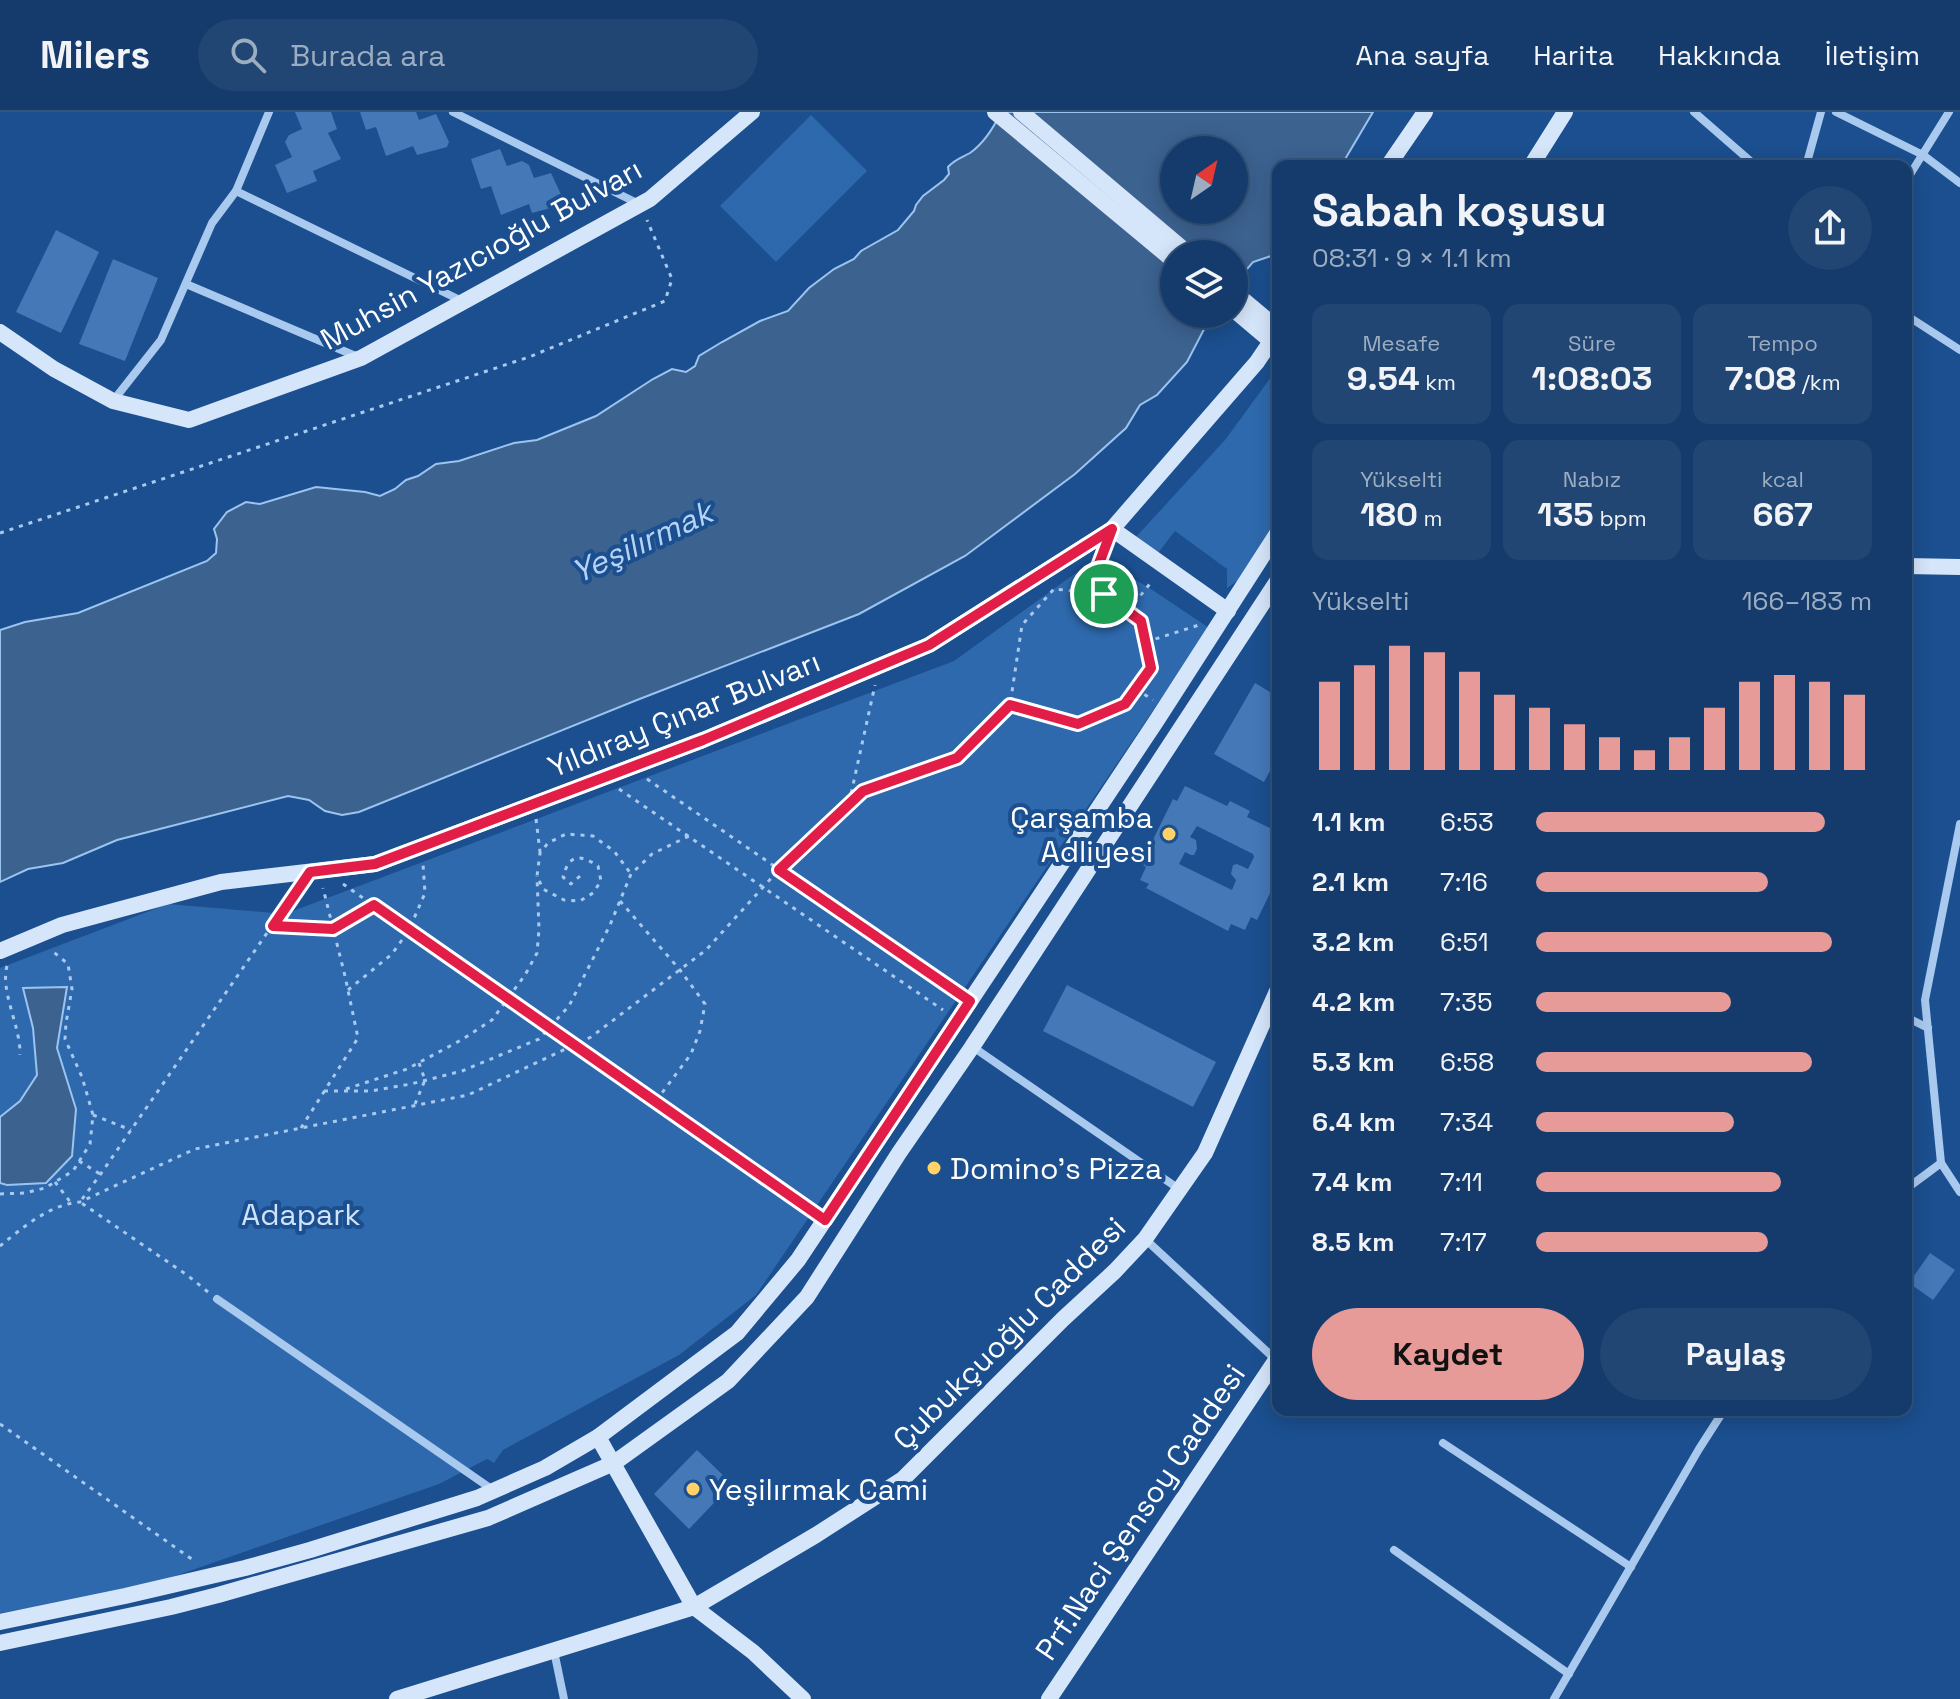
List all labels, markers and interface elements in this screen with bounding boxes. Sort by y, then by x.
search box [198,19,758,91]
text: Milers [40,31,150,79]
icon: search [226,33,270,77]
text: Burada ara [290,36,446,75]
text: Ana sayfa [1355,37,1489,73]
text: Harita [1533,37,1614,73]
text: Hakkında [1658,37,1781,73]
text: İletişim [1825,37,1920,73]
north arrow [1160,136,1248,224]
map controls [1160,136,1248,328]
street label: Muhsin Yazıcıoğlu Bulvarı [314,149,648,359]
text: Sabah koşusu [1312,183,1607,239]
button: share [1788,186,1872,270]
button: layers [1160,240,1248,328]
text: 08:31 · 9 × 1.1 km [1312,241,1512,275]
text: Mesafe [1362,329,1440,357]
text: Süre [1568,329,1616,357]
text: Tempo [1747,329,1818,357]
text: 9.54 [1347,357,1420,400]
text: 1:08:03 [1532,357,1652,400]
text: 7:08 [1725,357,1796,400]
text: km [1420,368,1456,396]
text: /km [1796,368,1841,396]
text: Yükselti [1360,465,1442,493]
text: Nabız [1563,465,1621,493]
text: kcal [1761,465,1804,493]
water label: Yeşilırmak [565,490,722,592]
text: 180 [1360,493,1418,536]
text: 135 [1537,493,1594,536]
text: 667 [1753,493,1813,536]
text: m [1418,504,1443,532]
text: bpm [1594,504,1647,532]
pin [1070,560,1138,628]
icon: arrive [1082,572,1126,616]
text: Yükselti [1312,584,1409,618]
text: 166–183 m [1742,584,1872,618]
street label: Yıldıray Çınar Bulvarı [542,642,826,786]
place label: Çarşamba Adliyesi [1010,798,1153,871]
text: 1.1 km [1312,805,1385,839]
text: 6:53 [1440,805,1494,839]
marker: Çarşamba Adliyesi [1160,825,1178,843]
text: 2.1 km [1312,865,1389,899]
text: 7:16 [1440,865,1488,899]
text: 3.2 km [1312,925,1394,959]
text: 6:51 [1440,925,1489,959]
text: 4.2 km [1312,985,1395,1019]
text: 7:35 [1440,985,1493,1019]
text: 5.3 km [1312,1045,1395,1079]
text: 6:58 [1440,1045,1494,1079]
text: 6.4 km [1312,1105,1396,1139]
text: 7:34 [1440,1105,1493,1139]
place label: Domino's Pizza [950,1149,1162,1188]
marker: Domino's Pizza [925,1159,943,1177]
text: 7.4 km [1312,1165,1392,1199]
text: 7:11 [1440,1165,1483,1199]
park label: Adapark [241,1195,361,1234]
street label: Çubukçuoğlu Caddesi [884,1208,1134,1458]
text: 8.5 km [1312,1225,1394,1259]
text: 7:17 [1440,1225,1487,1259]
button: Kaydet [1312,1308,1584,1400]
button: Paylaş [1600,1308,1872,1400]
street label: Prf.Naci Şensoy Caddesi [1026,1356,1254,1668]
place label: Yeşilırmak Cami [709,1470,928,1509]
marker: Yeşilırmak Cami [684,1480,702,1498]

